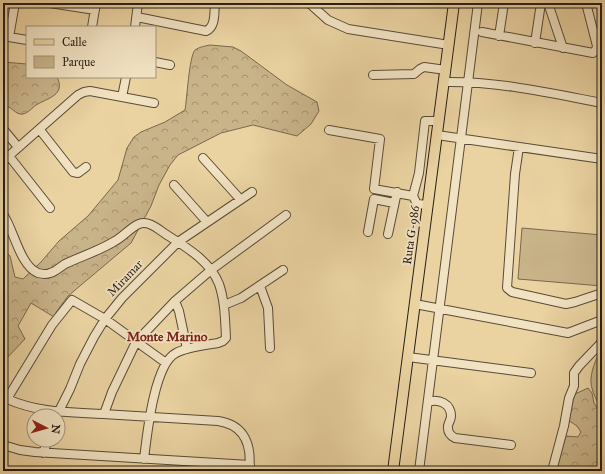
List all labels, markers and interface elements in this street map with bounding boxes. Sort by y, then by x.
legend [26,26,156,78]
text: Calle [62,35,87,49]
text: Parque [62,55,95,70]
street label: Ruta G-986 [400,204,422,265]
street label: Miramar [104,257,146,299]
district label: Monte Marino [127,329,208,345]
north arrow [26,408,66,448]
text: N [48,424,62,435]

